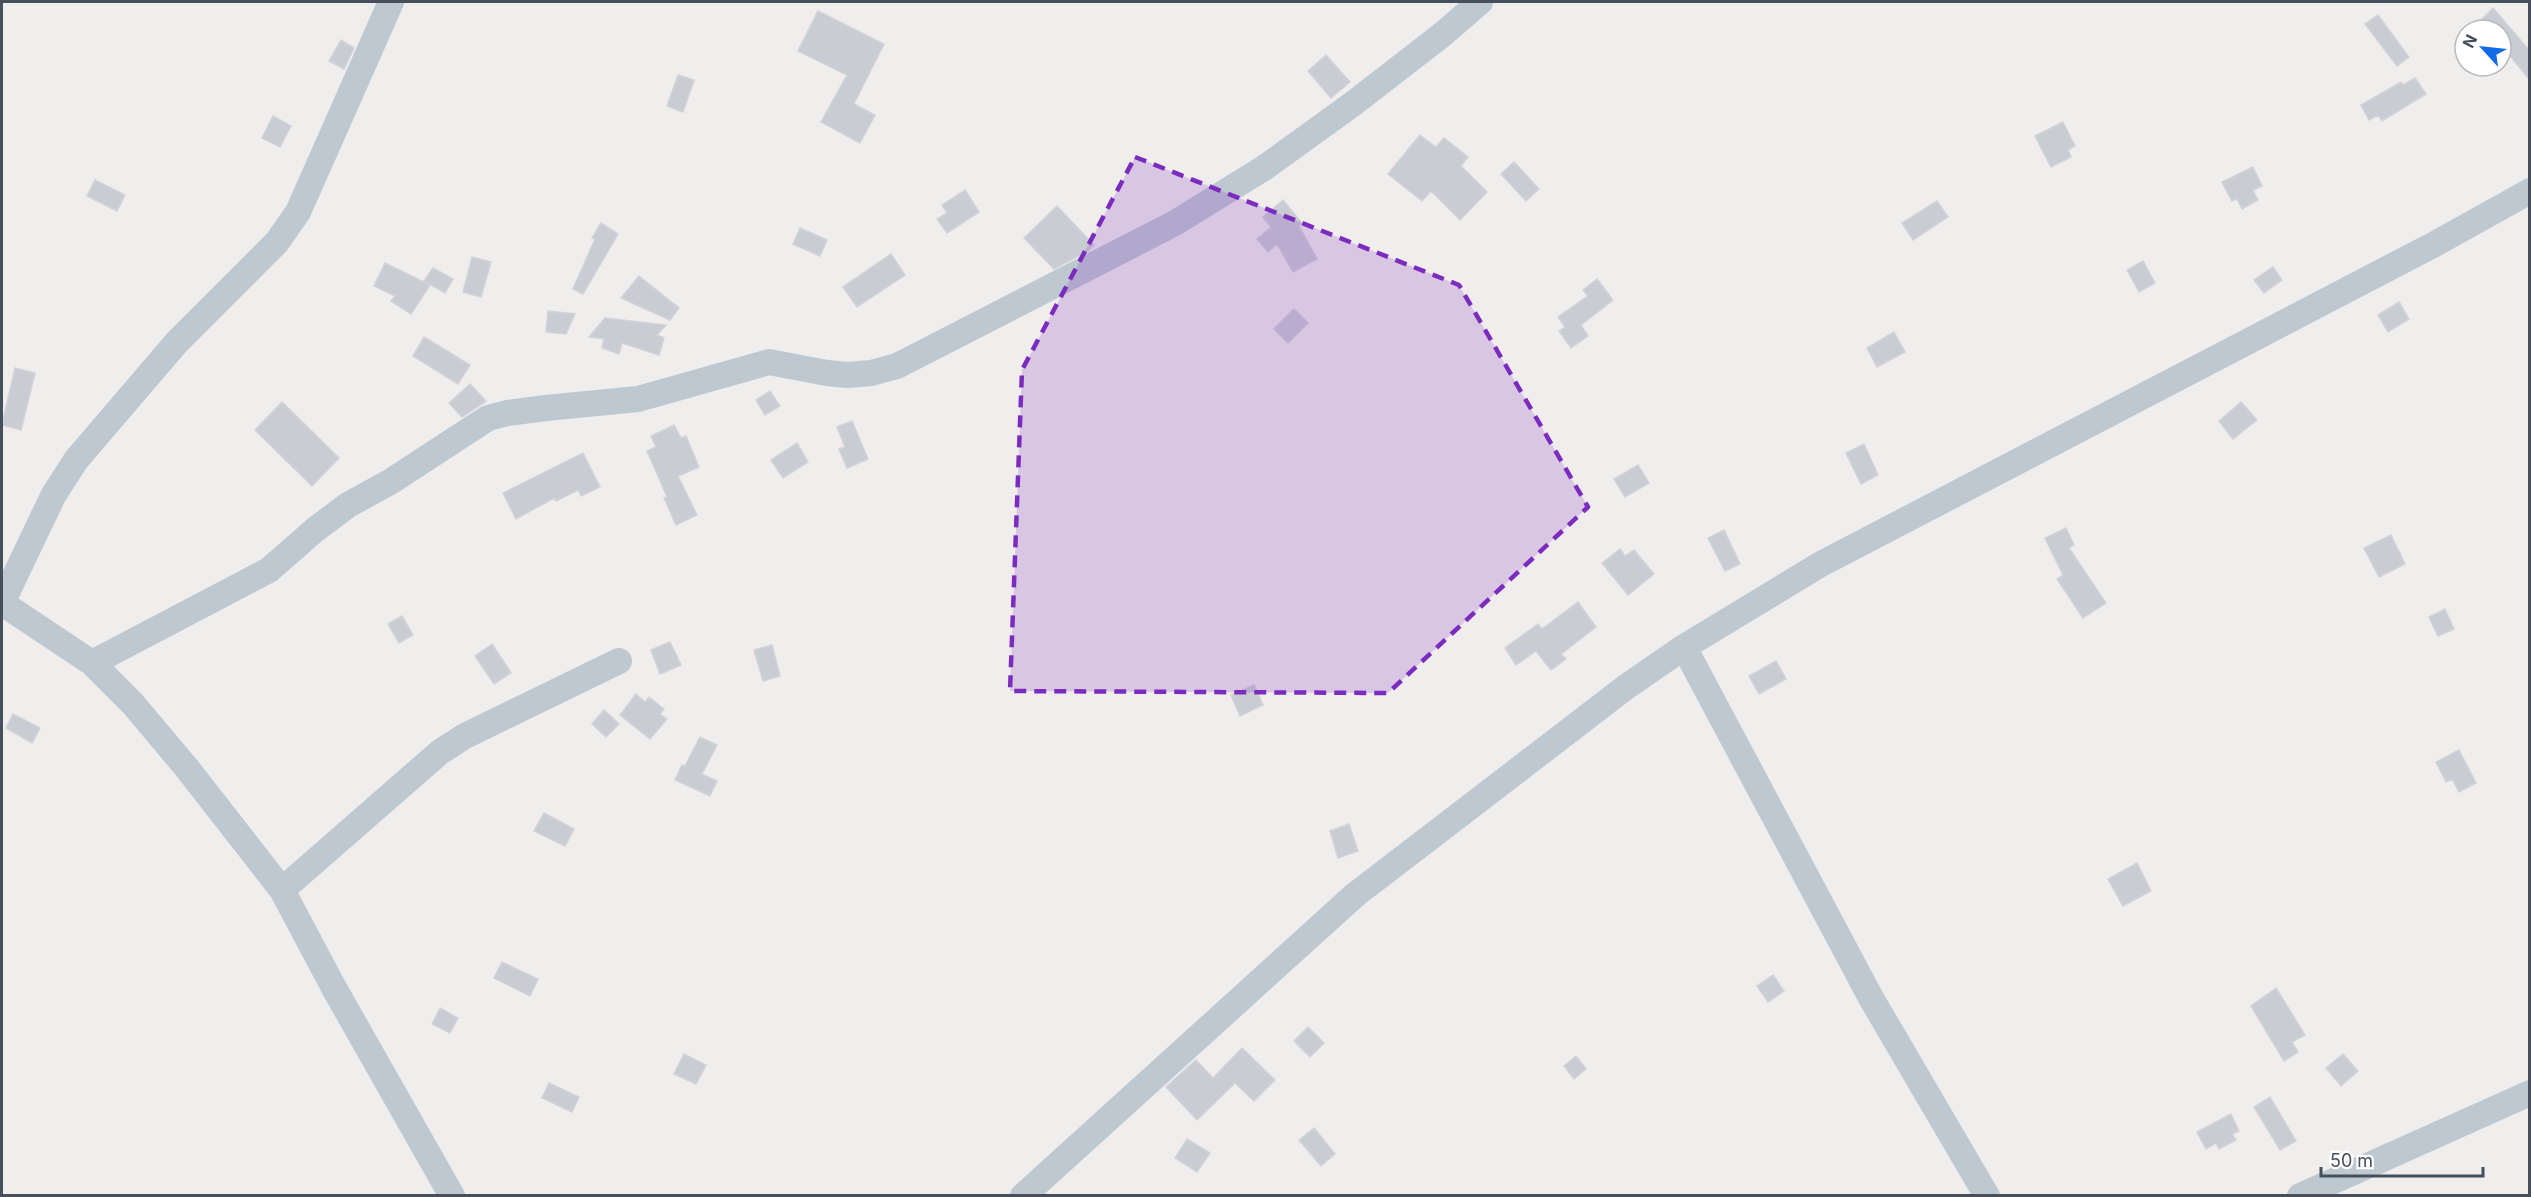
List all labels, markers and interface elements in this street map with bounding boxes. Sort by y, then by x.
north arrow [2453,18,2513,78]
text: N [2458,31,2481,51]
scale bar [2321,1140,2483,1178]
text: 50 m [2330,1150,2373,1171]

